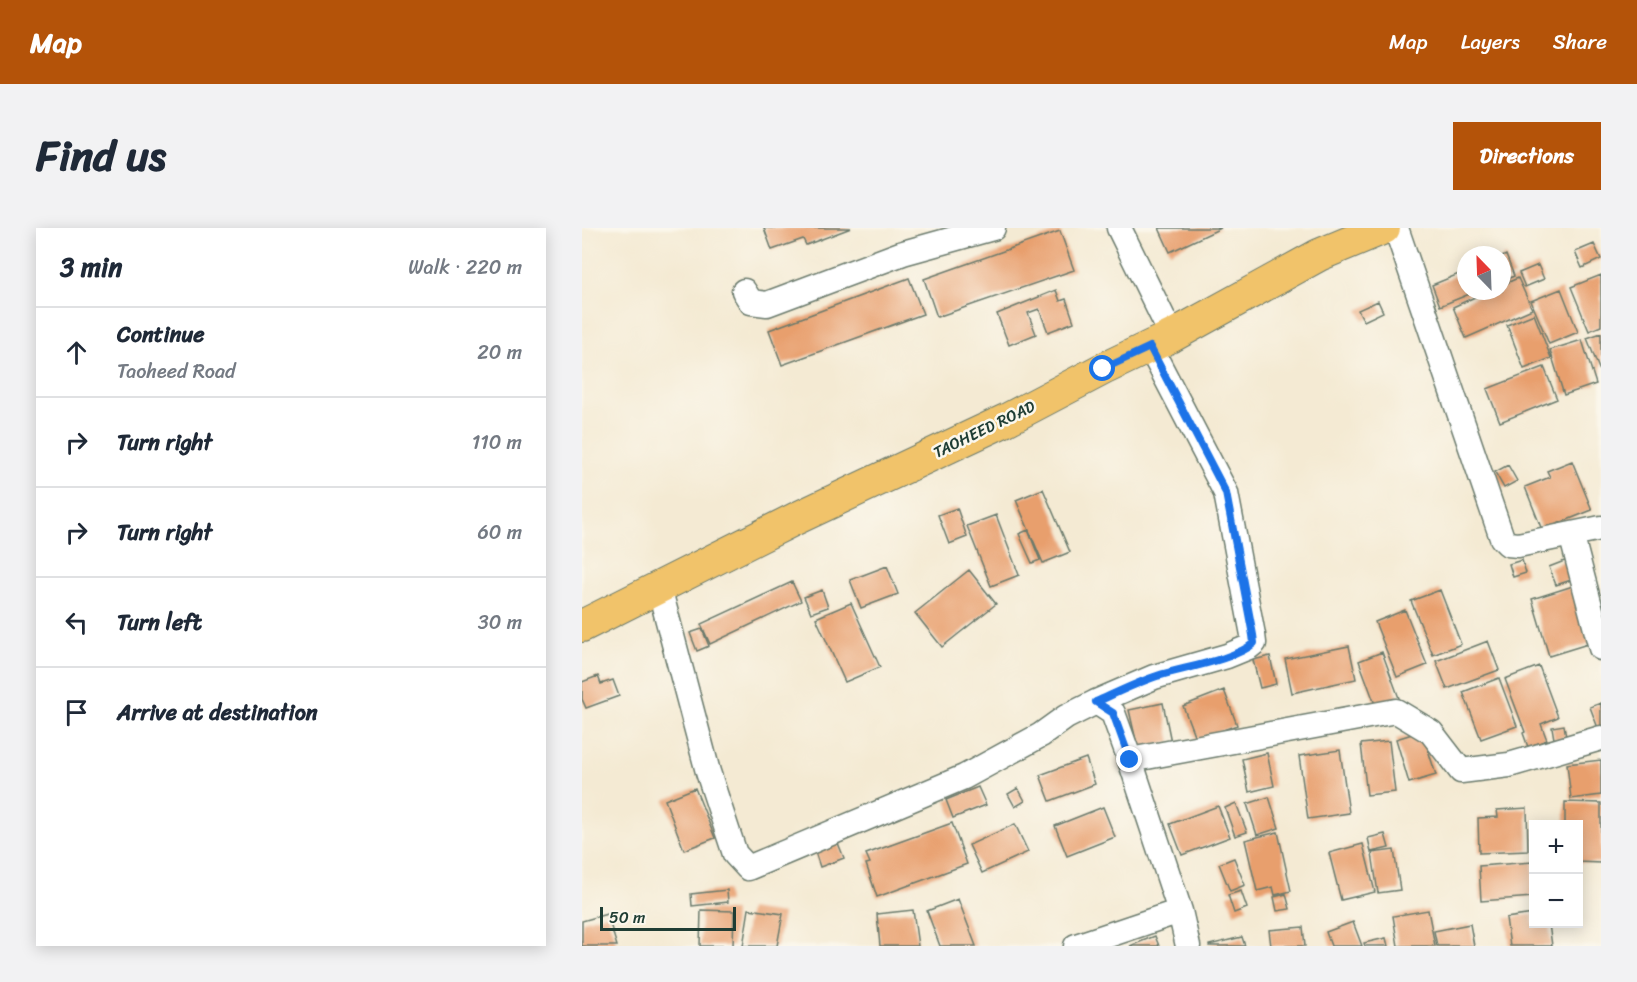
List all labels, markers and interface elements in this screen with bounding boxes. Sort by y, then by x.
text: Map [30,18,82,67]
text: Map [1389,23,1428,61]
text: Layers [1461,23,1520,61]
text: Share [1553,23,1607,61]
text: Find us [36,119,166,193]
button: Directions [1453,122,1601,190]
text: 3 min [60,244,122,290]
north arrow [1457,246,1511,300]
text: Walk · 220 m [408,250,522,285]
text: Continue [117,315,205,354]
text: 20 m [477,335,522,370]
icon: ahead [60,336,93,369]
text: Taoheed Road [117,354,236,389]
route start [1089,355,1115,381]
street label: TAOHEED ROAD [928,392,1040,466]
text: Turn right [117,423,212,462]
text: 110 m [472,425,522,460]
icon: right [60,426,93,459]
text: Turn right [117,513,212,552]
text: 60 m [477,515,522,550]
icon: right [60,516,93,549]
text: Turn left [117,603,202,642]
text: 30 m [478,605,522,640]
icon: left [60,606,93,639]
text: Arrive at destination [117,693,318,732]
icon: arrive [60,696,93,729]
route end [1116,746,1142,772]
map controls [1529,820,1583,928]
button: + [1529,820,1583,874]
button: − [1529,874,1583,928]
text: 50 m [609,903,645,932]
scale bar [600,904,736,932]

